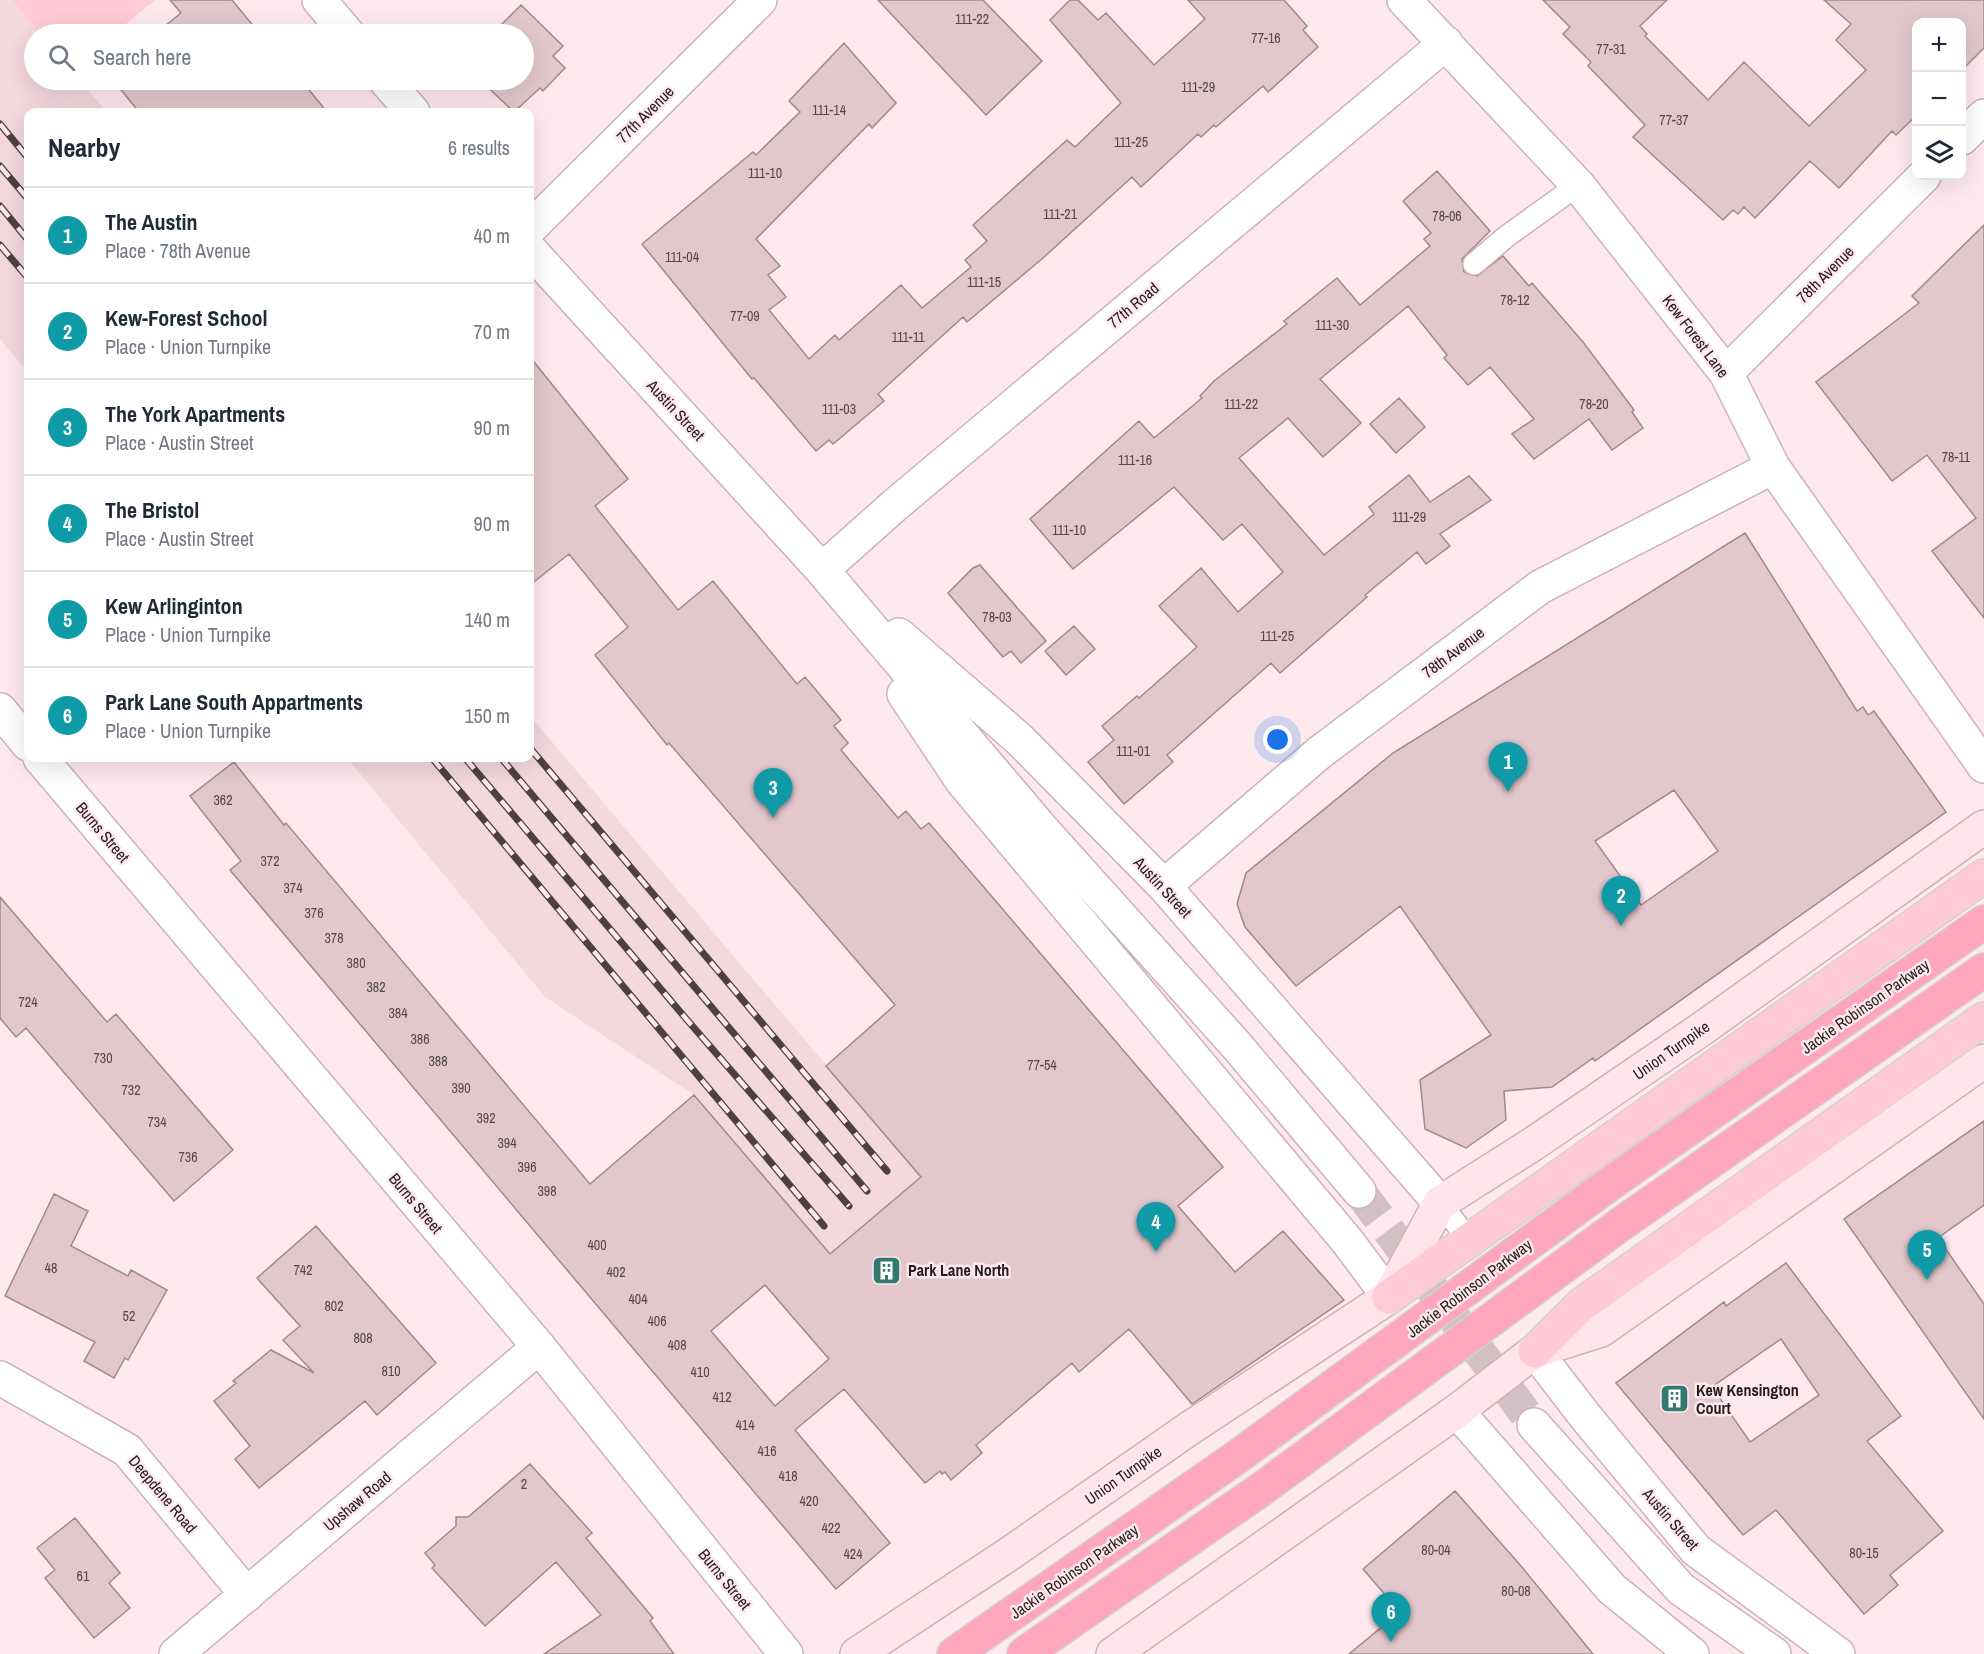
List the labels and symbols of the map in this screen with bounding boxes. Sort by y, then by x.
house number: 111-22 [955,10,989,28]
house number: 77-16 [1251,29,1281,47]
house number: 77-31 [1596,40,1626,58]
house number: 111-29 [1181,78,1215,96]
street label: 77th Avenue [612,81,678,147]
house number: 111-14 [812,101,847,119]
house number: 77-37 [1659,111,1689,129]
house number: 111-25 [1114,133,1148,151]
house number: 111-10 [748,164,782,182]
house number: 111-21 [1043,205,1078,223]
house number: 78-06 [1432,207,1462,225]
street label: 78th Avenue [1792,241,1858,307]
house number: 111-04 [665,248,700,266]
house number: 111-15 [967,273,1001,291]
street label: 77th Road [1103,277,1163,333]
street label: Kew Forest Lane [1658,290,1734,382]
house number: 78-12 [1500,291,1530,309]
house number: 77-09 [730,307,760,325]
house number: 111-30 [1315,316,1349,334]
house number: 111-11 [891,328,925,346]
street label: Austin Street [641,374,710,445]
house number: 111-22 [1224,395,1258,413]
house number: 78-20 [1579,395,1609,413]
house number: 111-03 [822,400,856,418]
house number: 78-11 [1942,448,1971,466]
house number: 111-16 [1118,451,1152,469]
house number: 111-29 [1392,508,1426,526]
house number: 111-10 [1052,521,1086,539]
house number: 78-03 [982,608,1012,626]
street label: 78th Avenue [1417,621,1489,683]
house number: 111-25 [1260,627,1294,645]
your location [1263,725,1292,754]
house number: 111-01 [1116,742,1151,760]
pin: 1 [1488,742,1528,792]
pin: 3 [754,768,792,818]
house number: 362 [213,791,233,809]
street label: Burns Street [71,797,135,867]
street label: Austin Street [1128,851,1197,922]
house number: 372 [260,852,280,870]
pin: 2 [1602,876,1640,926]
house number: 374 [283,879,303,897]
house number: 376 [304,904,324,922]
house number: 378 [324,929,344,947]
street label: Jackie Robinson Parkway [1797,953,1934,1059]
house number: 380 [346,954,366,972]
house number: 382 [366,978,386,996]
house number: 724 [18,993,38,1011]
house number: 384 [388,1004,408,1022]
street label: Union Turnpike [1628,1015,1714,1085]
house number: 386 [410,1030,430,1048]
house number: 730 [93,1049,113,1067]
house number: 388 [428,1052,448,1070]
house number: 77-54 [1027,1056,1057,1074]
house number: 390 [451,1079,471,1097]
house number: 732 [121,1081,141,1099]
house number: 392 [476,1109,496,1127]
house number: 734 [147,1113,167,1131]
house number: 394 [497,1134,517,1152]
house number: 736 [178,1148,198,1166]
house number: 396 [517,1158,537,1176]
street label: Burns Street [384,1168,448,1238]
house number: 398 [537,1182,557,1200]
pin: 4 [1136,1202,1176,1252]
pin: 5 [1908,1230,1946,1280]
street label: Jackie Robinson Parkway [1402,1233,1537,1342]
house number: 400 [587,1236,607,1254]
building icon: Park Lane North [871,1254,903,1286]
house number: 48 [45,1259,57,1277]
place label: Park Lane North [908,1259,1009,1281]
house number: 742 [293,1261,313,1279]
house number: 402 [606,1263,626,1281]
house number: 404 [628,1290,648,1308]
house number: 802 [324,1297,344,1315]
house number: 52 [123,1307,135,1325]
house number: 406 [647,1312,667,1330]
house number: 808 [353,1329,373,1347]
house number: 408 [667,1336,687,1354]
house number: 810 [381,1362,401,1380]
house number: 410 [690,1363,710,1381]
place label: Kew Kensington Court [1696,1379,1799,1419]
building icon: Kew Kensington Court [1659,1383,1691,1415]
house number: 412 [712,1388,732,1406]
house number: 414 [735,1416,755,1434]
street label: Union Turnpike [1080,1440,1166,1510]
house number: 416 [757,1442,777,1460]
street label: Deepdene Road [124,1450,202,1538]
street label: Upshaw Road [318,1466,396,1536]
house number: 418 [778,1467,798,1485]
house number: 2 [521,1475,527,1493]
street label: Austin Street [1637,1482,1704,1555]
house number: 420 [799,1492,819,1510]
street label: Jackie Robinson Parkway [1006,1518,1143,1624]
house number: 422 [821,1519,841,1537]
house number: 80-04 [1421,1541,1451,1559]
street label: Burns Street [694,1544,757,1615]
house number: 80-15 [1849,1544,1879,1562]
house number: 424 [843,1545,863,1563]
house number: 61 [77,1567,90,1585]
house number: 80-08 [1501,1582,1531,1600]
pin: 6 [1372,1592,1410,1642]

